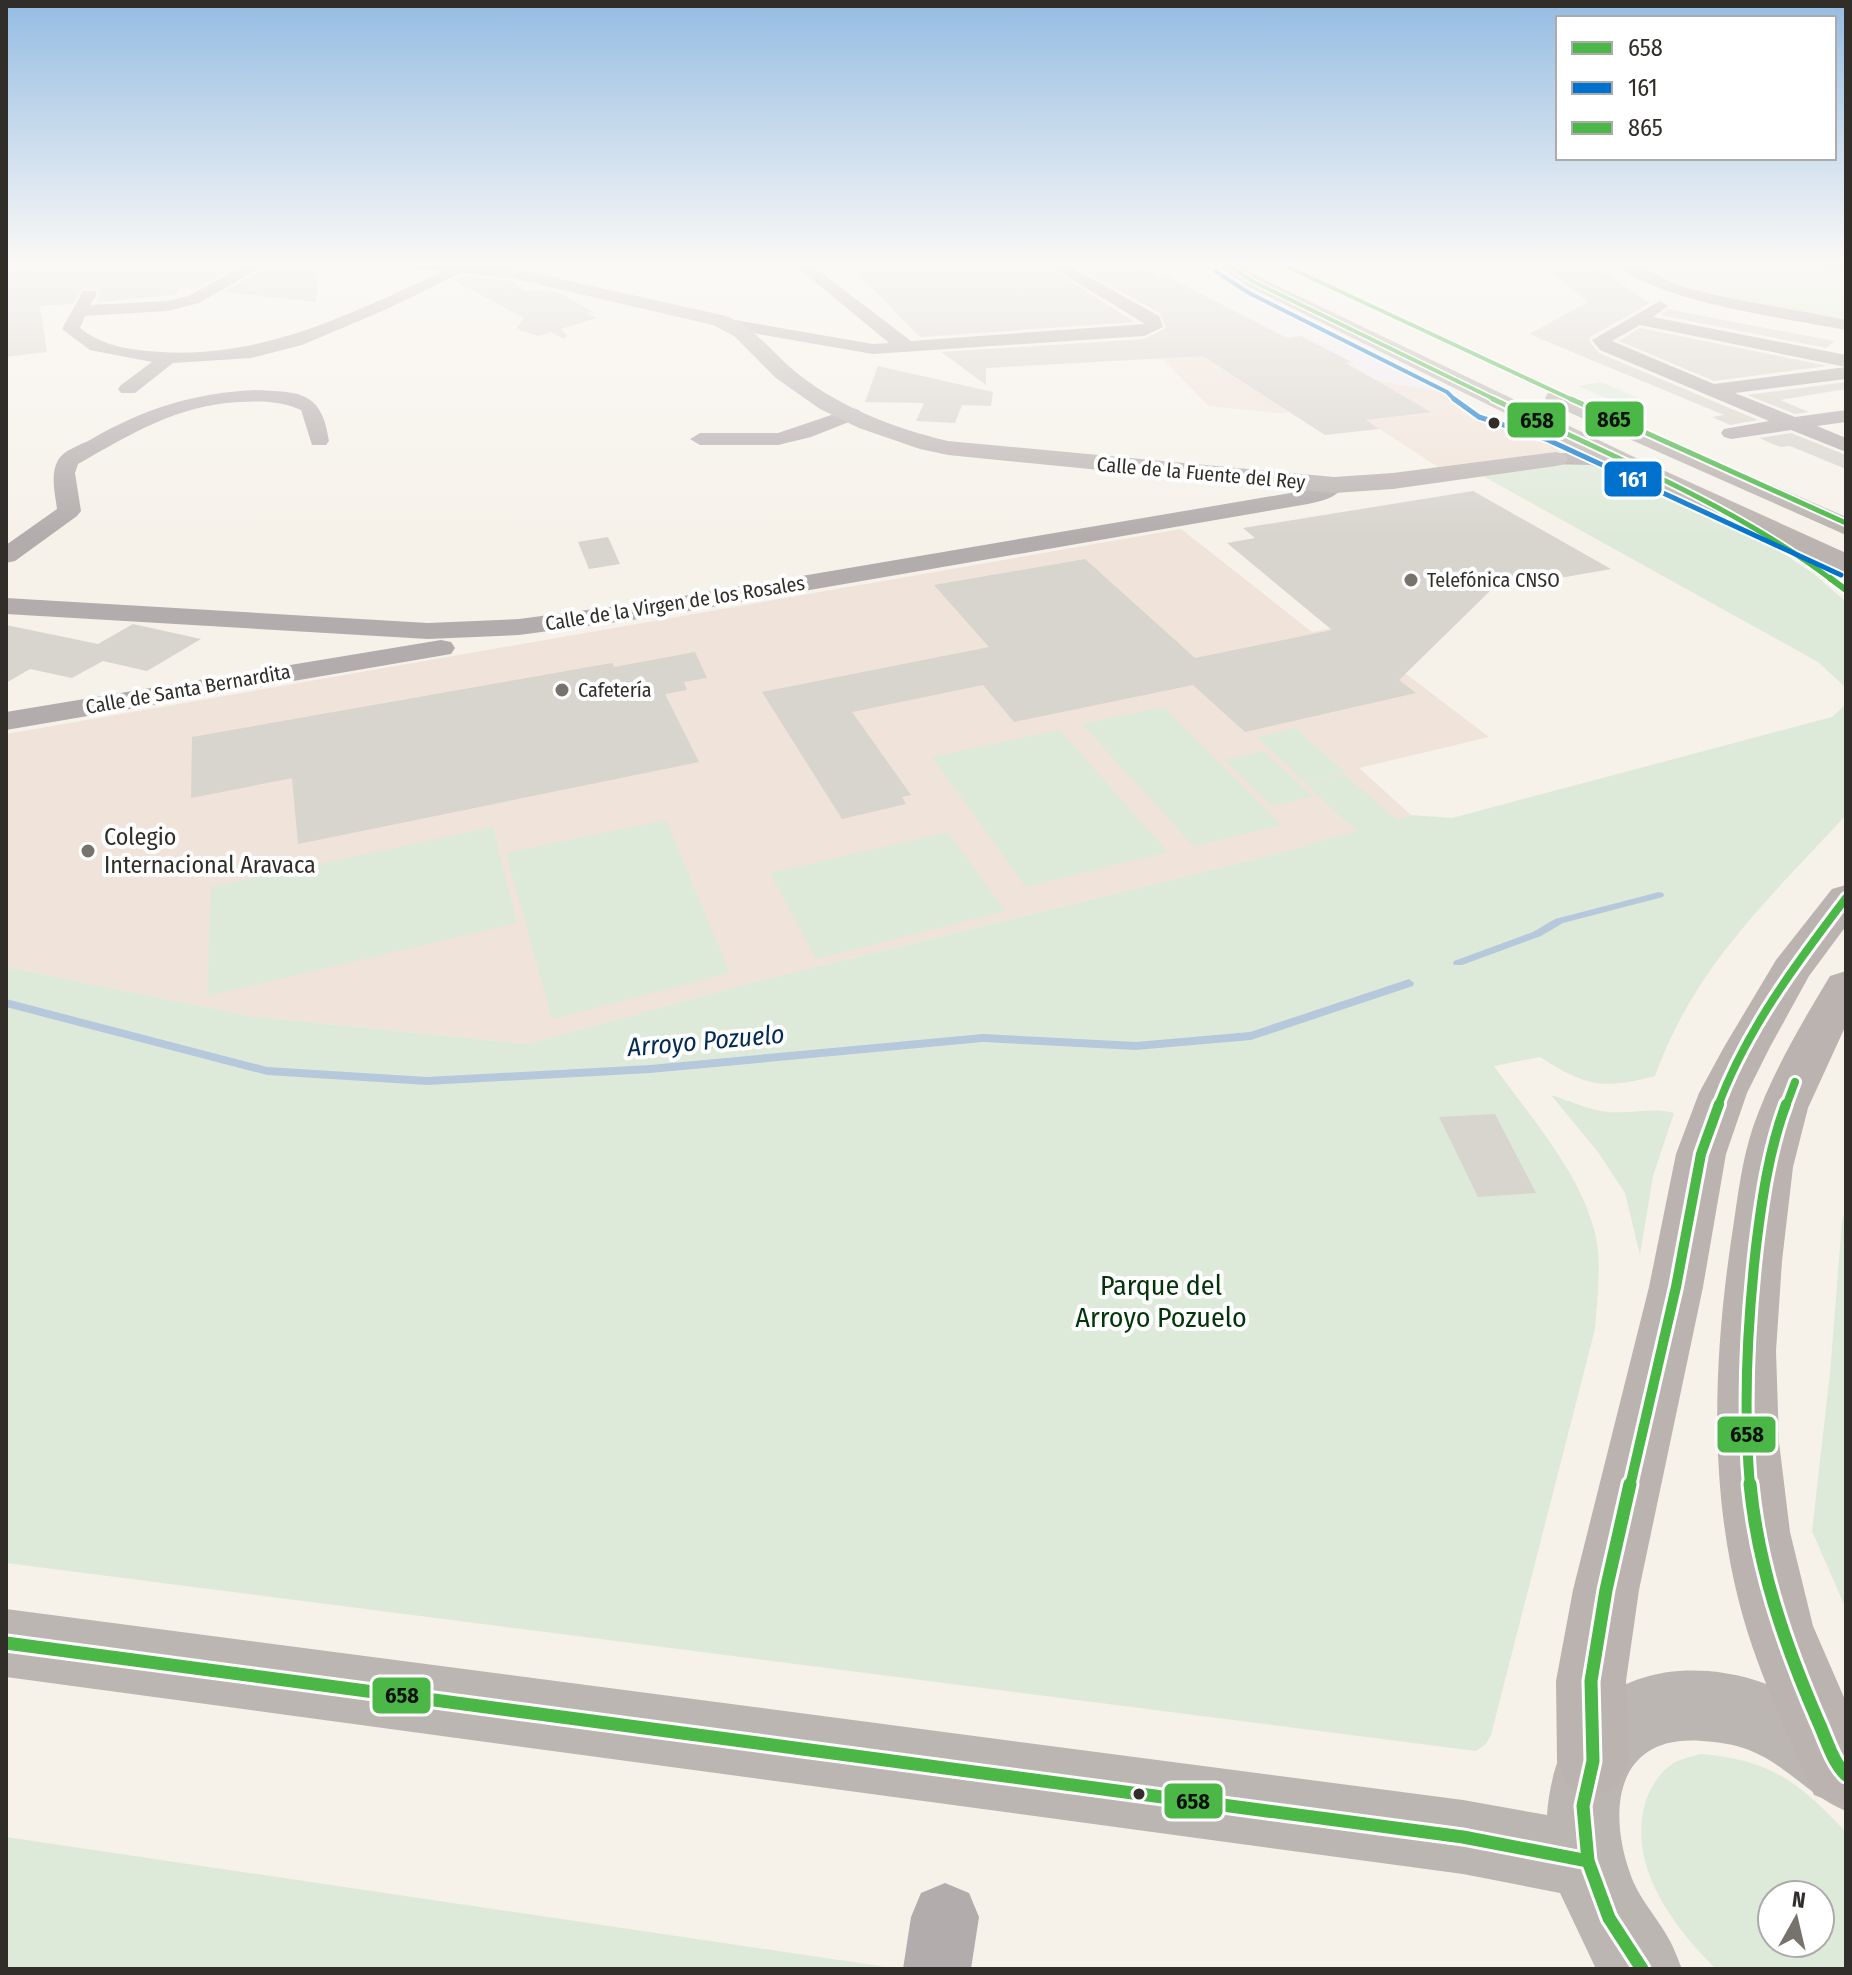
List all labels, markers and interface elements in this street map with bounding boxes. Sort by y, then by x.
legend [1556,16,1836,160]
text: 658 [1628,34,1663,62]
text: 161 [1628,74,1658,102]
text: 865 [1628,114,1663,142]
line badge: 865 [1584,400,1645,438]
line badge: 658 [1506,401,1567,439]
text: 865 [1597,406,1631,433]
text: 658 [1520,407,1554,434]
unlabelled marker [1486,415,1502,431]
street label: Calle de la Fuente del Rey [1096,452,1306,494]
line badge: 161 [1603,460,1663,498]
text: 161 [1619,466,1648,493]
place label: Telefónica CNSO [1427,568,1560,592]
street label: Calle de la Virgen de los Rosales [543,571,807,635]
marker: Telefónica CNSO [1402,571,1420,589]
street label: Calle de Santa Bernardita [84,659,292,719]
place label: Cafetería [578,678,652,702]
marker: Cafetería [553,681,571,699]
place label: Colegio Internacional Aravaca [104,823,316,879]
marker: Colegio Internacional Aravaca [79,842,97,860]
water label: Arroyo Pozuelo [625,1019,786,1063]
park label: Parque del Arroyo Pozuelo [1075,1269,1247,1334]
line badge: 658 [1716,1415,1777,1454]
text: 658 [1730,1421,1764,1448]
line badge: 658 [371,1676,432,1715]
text: 658 [385,1682,419,1709]
line badge: 658 [1163,1782,1224,1820]
unlabelled marker [1131,1786,1147,1802]
text: 658 [1176,1788,1210,1815]
north arrow [1756,1879,1836,1959]
text: N [1790,1885,1807,1914]

